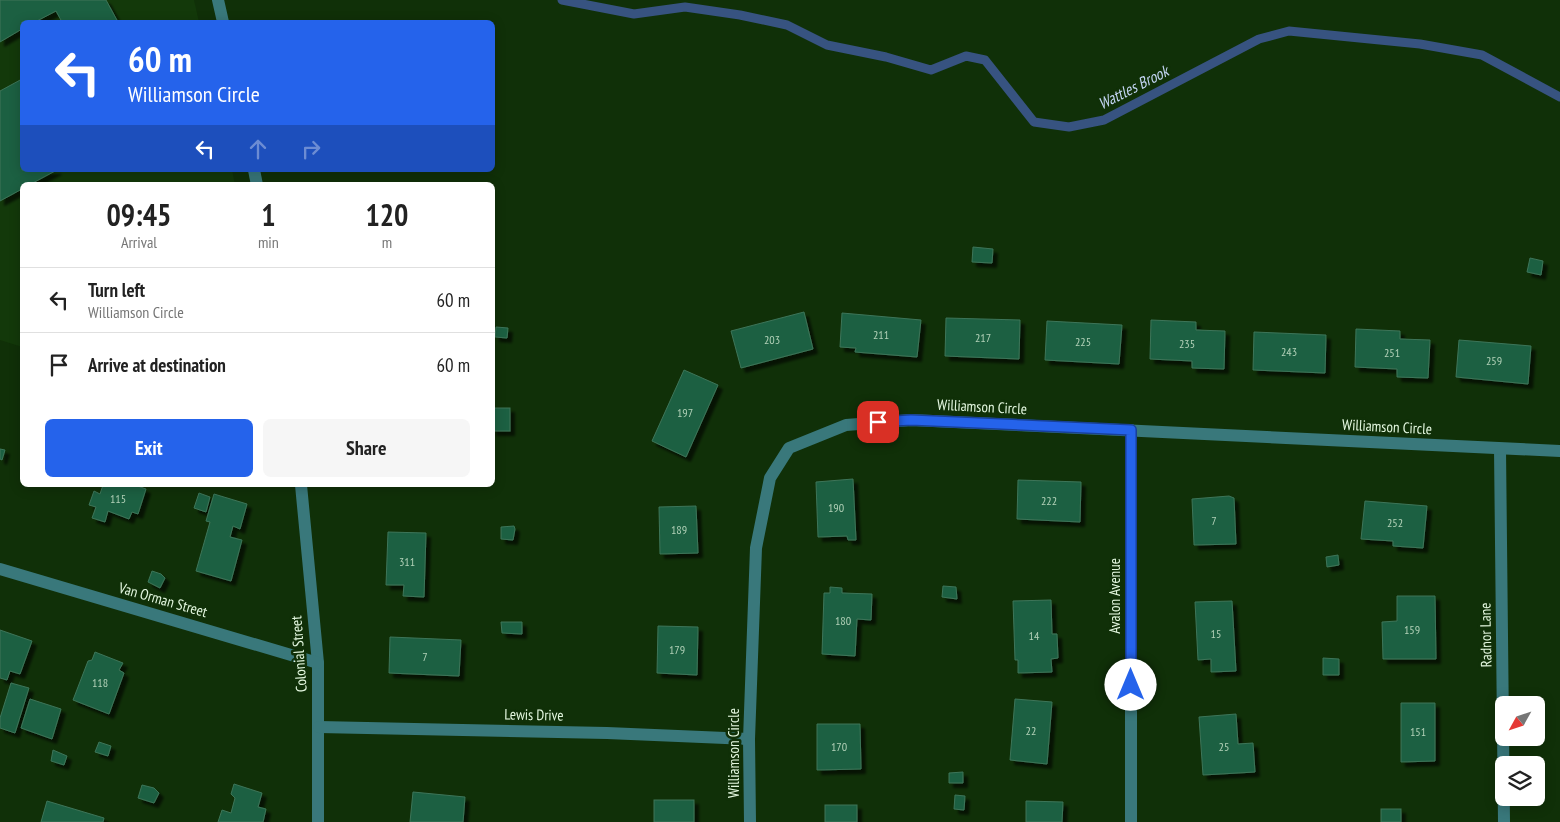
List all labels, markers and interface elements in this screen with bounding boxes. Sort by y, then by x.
text: 60 m [128,36,192,82]
icon: left [45,40,110,105]
water label: Wattles Brook [1094,60,1173,113]
text: Williamson Circle [128,80,260,108]
icon: left [191,135,219,163]
icon: ahead [244,135,272,163]
icon: right [297,135,325,163]
text: 09:45 [107,195,171,234]
text: 1 [261,195,276,234]
text: 120 [365,195,408,234]
text: Arrival [121,232,157,252]
text: min [258,232,279,252]
text: m [382,232,392,252]
text: Turn left [88,278,145,302]
icon: left [45,286,73,314]
text: 60 m [437,288,470,312]
text: Williamson Circle [88,302,184,322]
house number: 211 [873,327,889,342]
house number: 217 [975,330,991,345]
house number: 203 [764,332,780,347]
house number: 225 [1075,334,1091,349]
house number: 235 [1179,336,1195,351]
house number: 243 [1281,344,1297,359]
house number: 251 [1384,345,1400,360]
icon: arrive [45,351,73,379]
text: Arrive at destination [88,353,226,377]
text: 60 m [437,353,470,377]
house number: 259 [1486,353,1502,368]
street label: Williamson Circle [937,395,1027,418]
pin [857,401,899,443]
house number: 197 [677,405,693,420]
icon: arrive [864,408,892,436]
street label: Williamson Circle [1342,415,1432,438]
button: Exit [45,419,253,477]
button: Share [263,419,470,477]
house number: 115 [110,491,126,506]
house number: 222 [1041,493,1057,508]
house number: 190 [828,500,844,515]
house number: 7 [1211,513,1217,528]
house number: 252 [1387,515,1403,530]
house number: 189 [671,522,687,537]
house number: 311 [399,554,415,569]
street label: Avalon Avenue [1105,558,1124,634]
street label: Van Orman Street [116,578,210,621]
street label: Radnor Lane [1475,602,1496,668]
house number: 180 [835,613,851,628]
street label: Colonial Street [286,615,311,693]
house number: 159 [1404,622,1420,637]
house number: 15 [1211,626,1221,641]
house number: 14 [1029,628,1040,643]
house number: 179 [669,642,685,657]
house number: 7 [422,649,428,664]
position arrow [1104,658,1156,710]
house number: 118 [92,675,108,690]
north arrow [1495,696,1545,746]
map controls [1495,696,1545,806]
street label: Lewis Drive [504,704,564,725]
street label: Williamson Circle [724,708,743,798]
house number: 22 [1026,723,1036,738]
house number: 151 [1410,724,1426,739]
house number: 170 [831,739,847,754]
house number: 25 [1219,739,1229,754]
button: layers [1495,756,1545,806]

